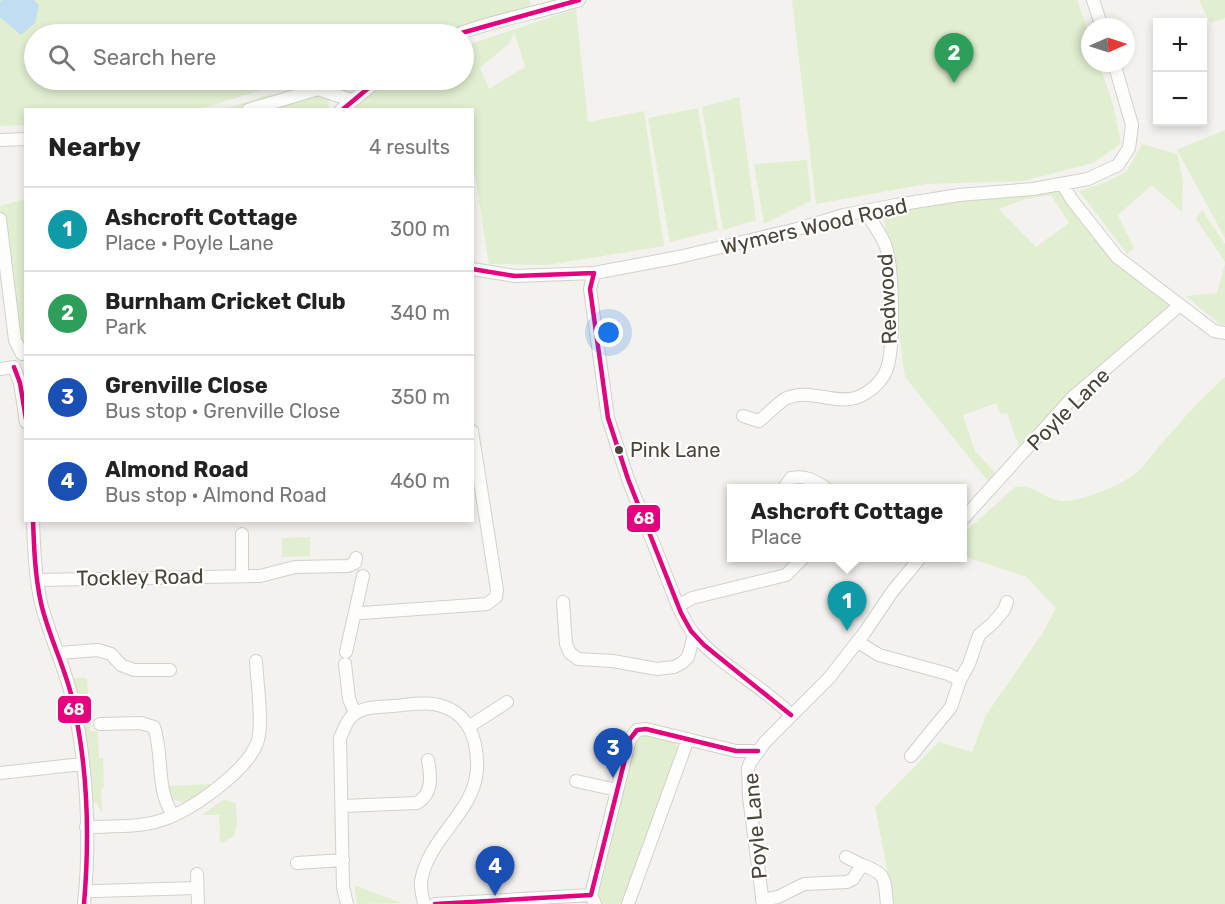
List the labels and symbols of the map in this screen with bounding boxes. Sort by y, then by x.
north arrow [1081,18,1135,72]
pin: 2 [934,34,974,83]
street label: Wymers Wood Road [719,192,909,260]
street label: Redwood [872,253,902,345]
your location [594,318,623,347]
street label: Poyle Lane [1022,363,1114,455]
place label: Pink Lane [630,438,720,462]
marker: Pink Lane [613,444,625,456]
line badge: 68 [626,504,661,533]
text: 68 [633,509,655,528]
street label: Tockley Road [76,563,204,591]
pin: 1 [828,582,866,631]
line badge: 68 [57,695,92,724]
text: 68 [63,700,85,719]
pin: 3 [594,728,632,778]
street label: Poyle Lane [738,772,772,880]
pin: 4 [476,846,514,896]

